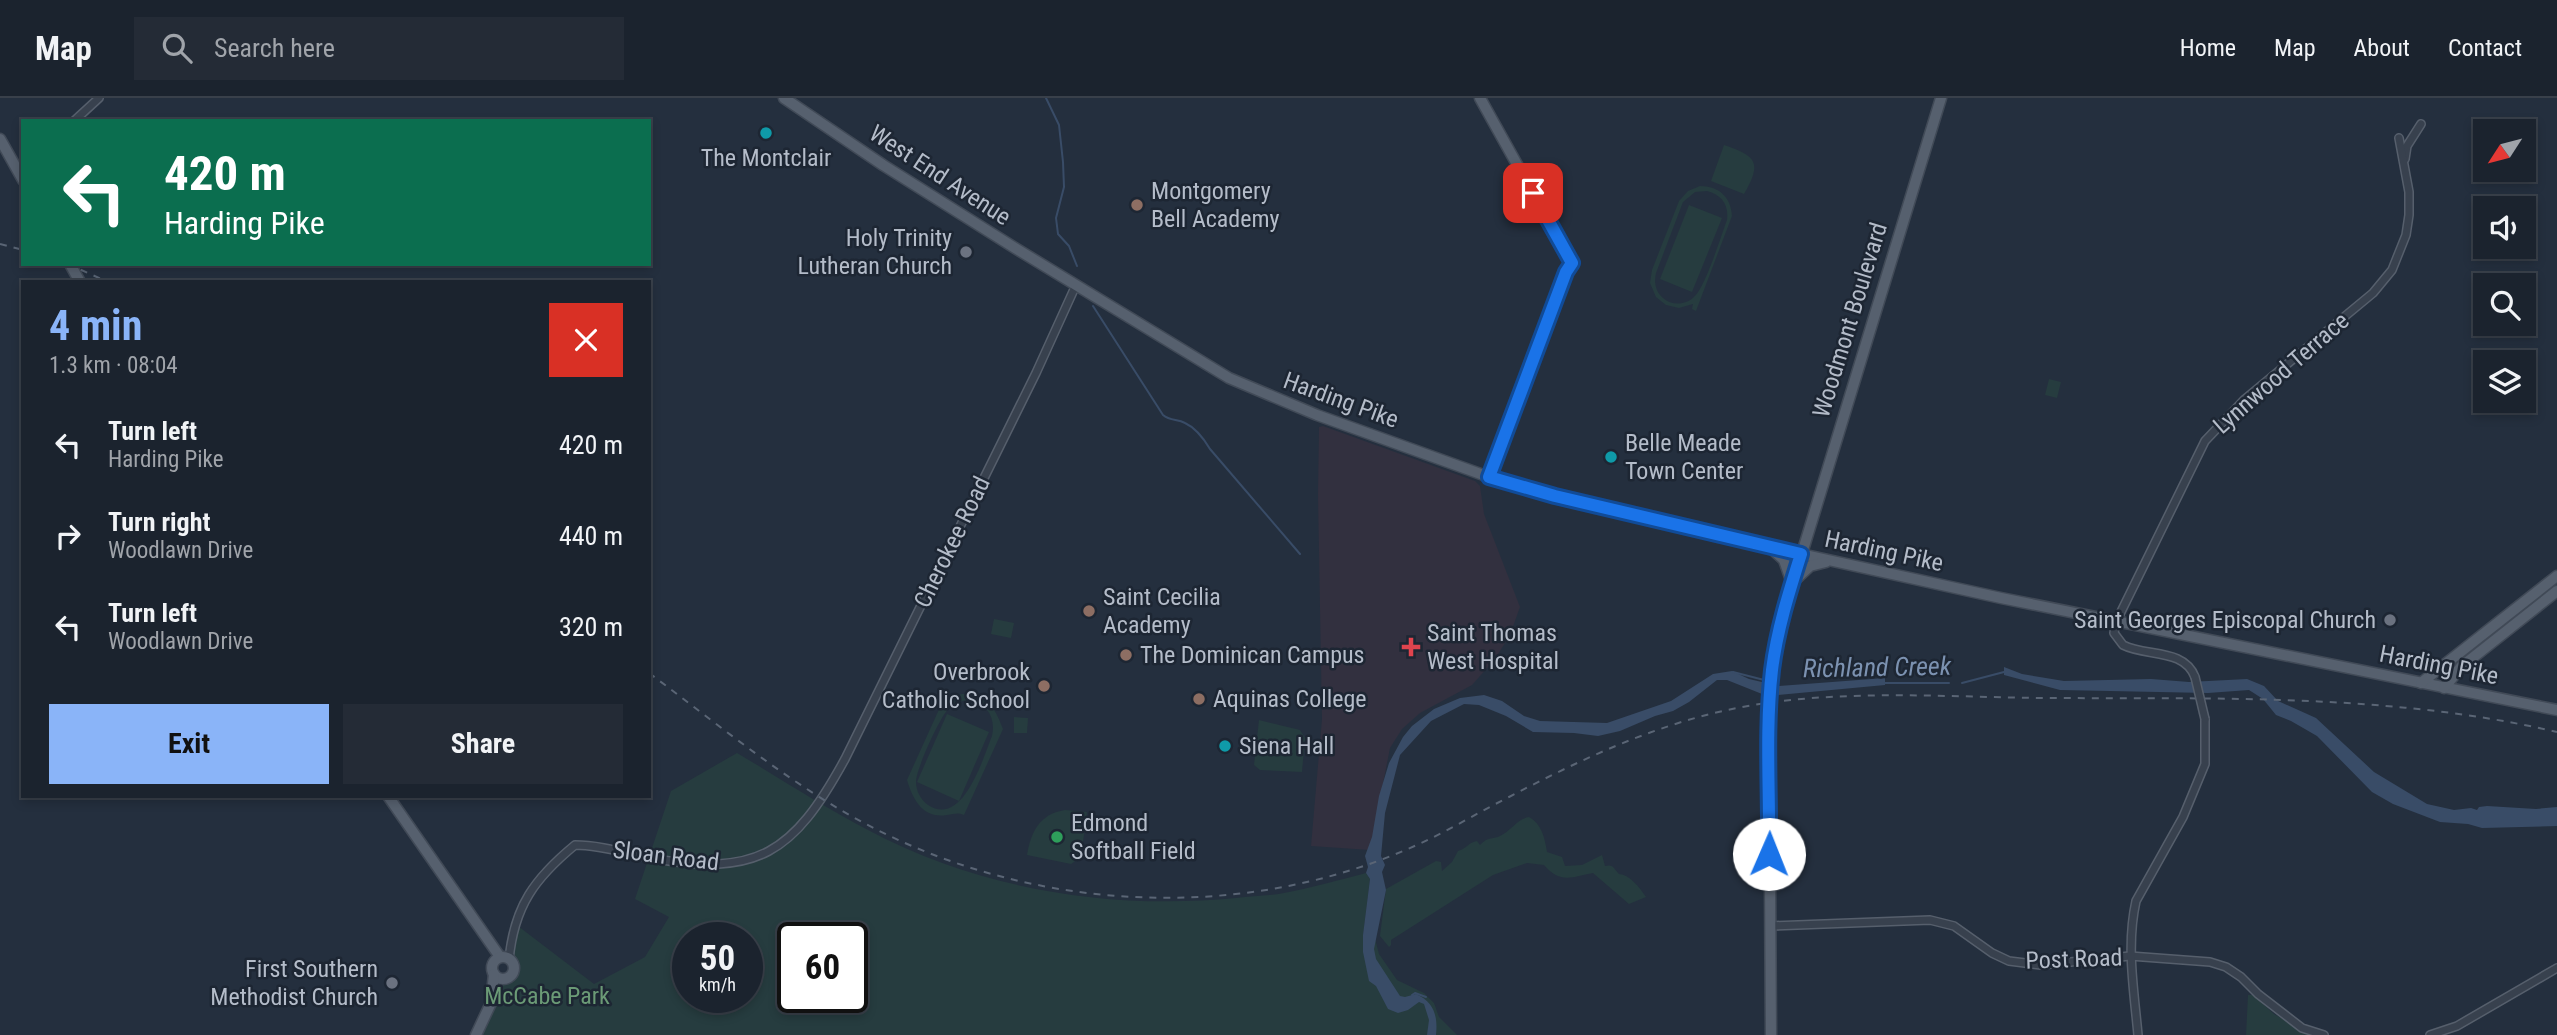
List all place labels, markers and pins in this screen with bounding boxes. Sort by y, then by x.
marker: The Montclair [758,125,774,141]
place label: The Montclair [701,144,831,172]
pin [1503,163,1563,223]
place label: Montgomery Bell Academy [1151,177,1280,233]
marker: Montgomery Bell Academy [1129,197,1145,213]
place label: Holy Trinity Lutheran Church [798,224,952,280]
marker: Holy Trinity Lutheran Church [958,244,974,260]
place label: Belle Meade Town Center [1625,429,1743,485]
marker: Belle Meade Town Center [1603,449,1619,465]
place label: Saint Cecilia Academy [1103,583,1221,639]
marker: Saint Cecilia Academy [1081,603,1097,619]
place label: Saint Georges Episcopal Church [2074,606,2376,634]
marker: Saint Georges Episcopal Church [2382,612,2398,628]
place label: Saint Thomas West Hospital [1427,619,1559,675]
marker: Saint Thomas West Hospital [1401,637,1421,657]
place label: The Dominican Campus [1140,641,1365,669]
marker: The Dominican Campus [1118,647,1134,663]
place label: Overbrook Catholic School [882,658,1030,714]
marker: Overbrook Catholic School [1036,678,1052,694]
place label: Aquinas College [1213,685,1367,713]
marker: Aquinas College [1191,691,1207,707]
place label: Siena Hall [1239,732,1334,760]
marker: Siena Hall [1217,738,1233,754]
place label: Edmond Softball Field [1071,809,1196,865]
marker: Edmond Softball Field [1049,829,1065,845]
place label: First Southern Methodist Church [210,955,378,1011]
marker: First Southern Methodist Church [384,975,400,991]

